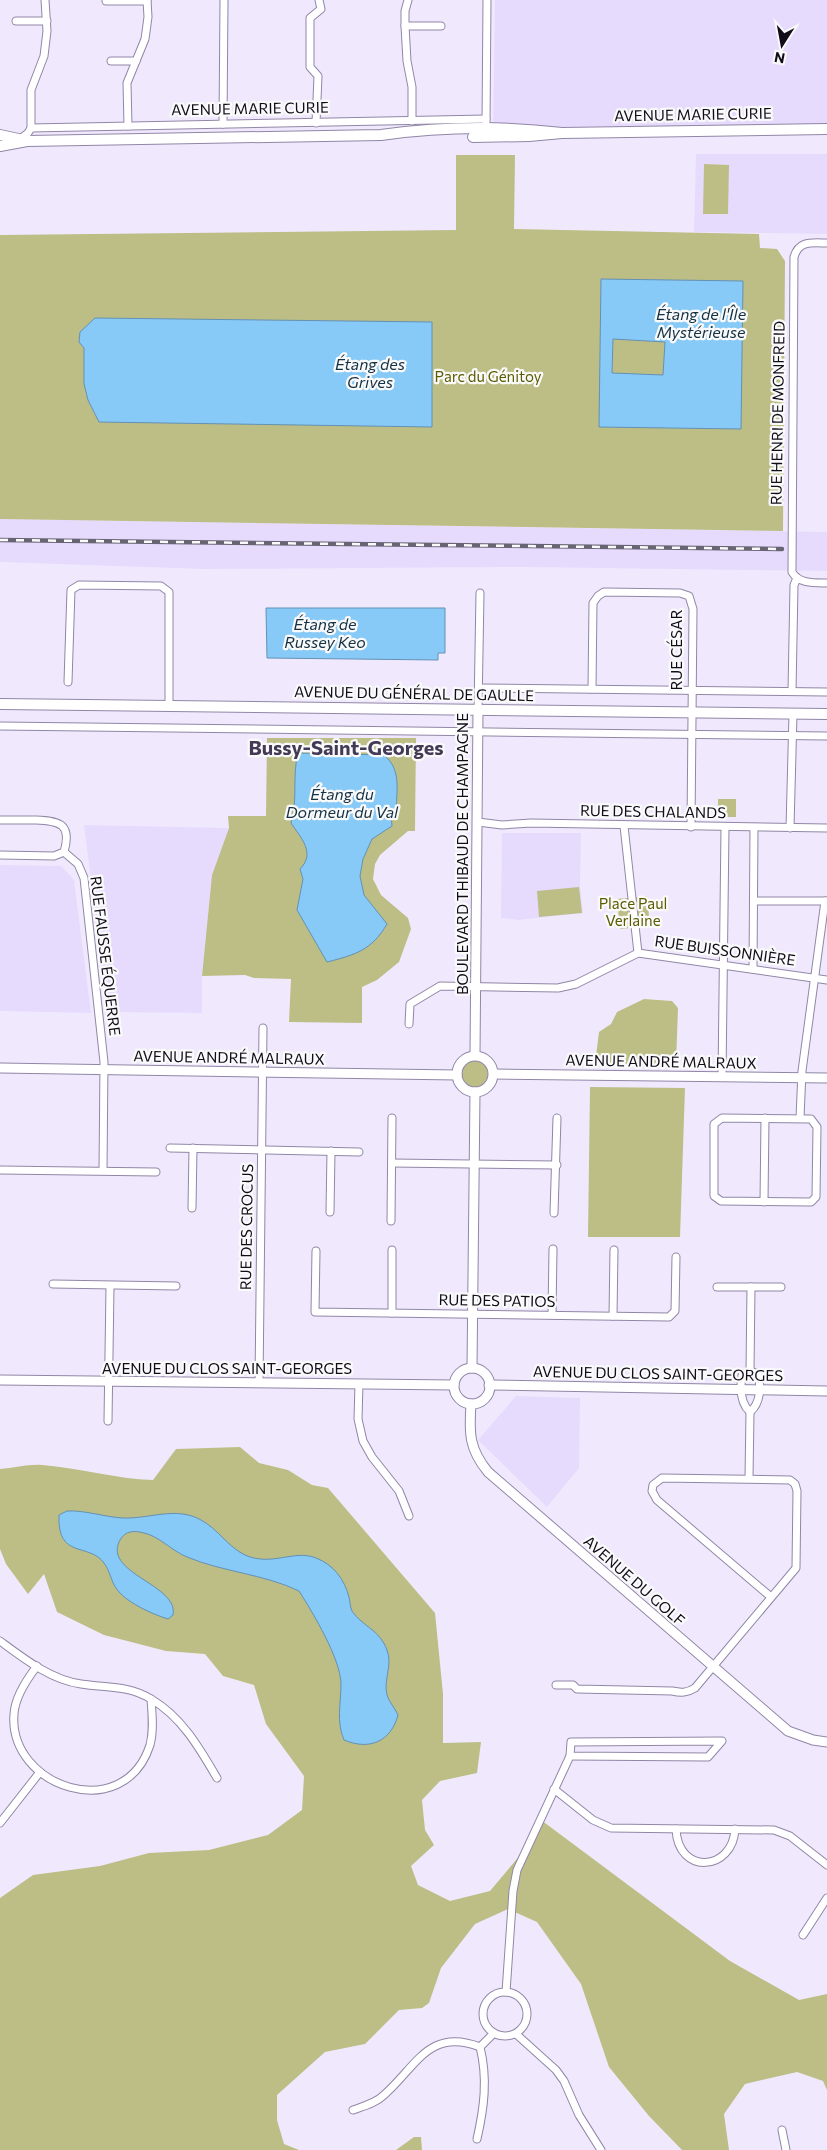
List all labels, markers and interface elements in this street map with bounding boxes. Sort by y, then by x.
north arrow [757,20,807,70]
text: N [773,49,786,68]
street label: AVENUE MARIE CURIE [171,98,329,118]
street label: AVENUE MARIE CURIE [614,104,772,124]
water label: Étang de l'Île Mystérieuse [656,304,747,341]
street label: RUE HENRI DE MONFREID [766,321,788,505]
water label: Étang des Grives [335,354,405,391]
park label: Parc du Génitoy [434,367,542,385]
street label: RUE CÉSAR [666,610,685,690]
water label: Étang de Russey Keo [284,614,366,651]
street label: AVENUE DU GÉNÉRAL DE GAULLE [294,681,534,704]
street label: BOULEVARD THIBAUD DE CHAMPAGNE [453,713,471,995]
district label: Bussy-Saint-Georges [248,735,444,759]
water label: Étang du Dormeur du Val [286,784,399,821]
street label: RUE DES CHALANDS [580,801,726,821]
street label: RUE FAUSSE ÉQUERRE [87,875,126,1037]
park label: Place Paul Verlaine [599,894,667,929]
street label: RUE BUISSONNIÈRE [654,930,797,969]
street label: AVENUE ANDRÉ MALRAUX [133,1045,325,1068]
street label: AVENUE ANDRÉ MALRAUX [565,1049,757,1072]
street label: RUE DES CROCUS [236,1163,256,1290]
street label: RUE DES PATIOS [439,1290,556,1310]
street label: AVENUE DU CLOS SAINT-GEORGES [102,1359,352,1377]
street label: AVENUE DU CLOS SAINT-GEORGES [533,1362,784,1384]
street label: AVENUE DU GOLF [581,1532,689,1629]

